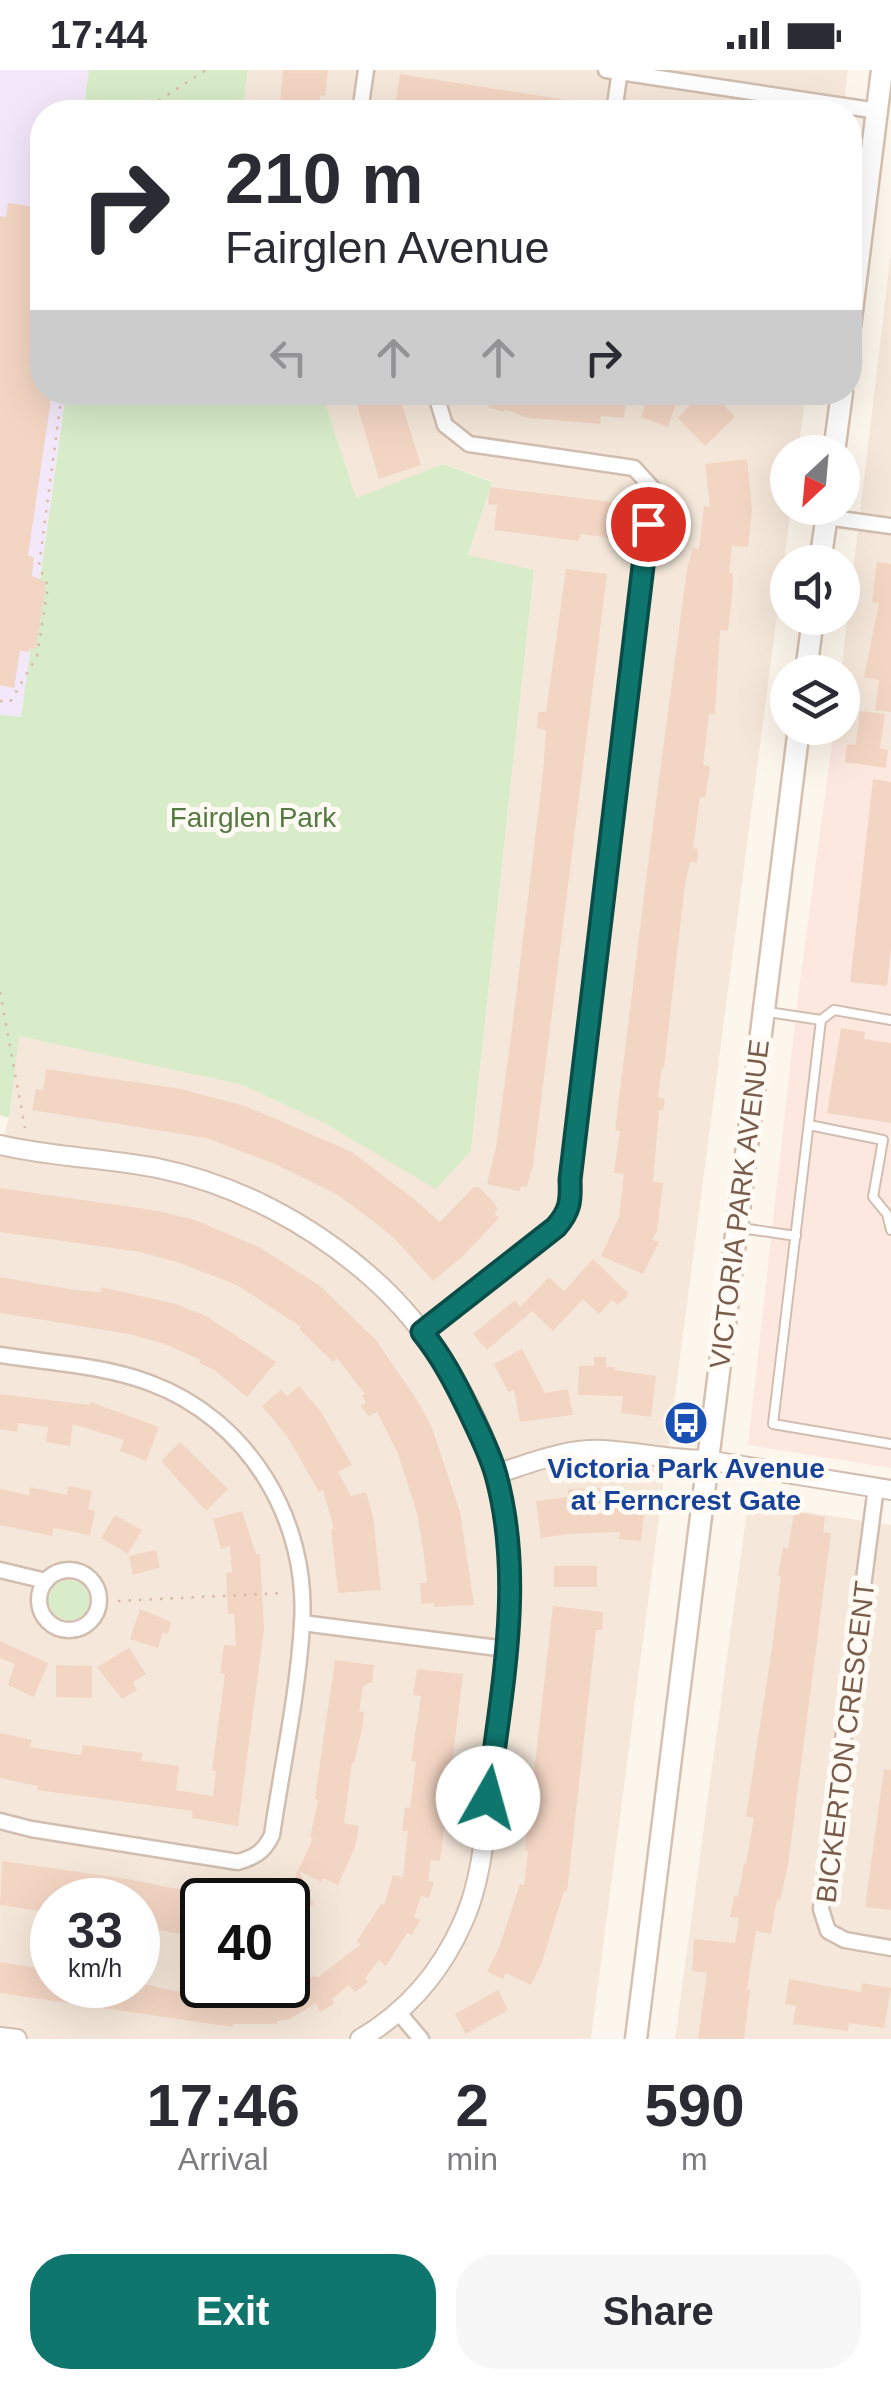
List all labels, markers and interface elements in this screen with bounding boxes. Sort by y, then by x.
text: 17:44 [50,14,147,56]
icon: right [60,140,190,270]
text: 210 m [225,140,423,218]
text: Fairglen Avenue [225,222,549,273]
icon: left [261,330,316,385]
icon: ahead [366,330,421,385]
icon: ahead [471,330,526,385]
icon: right [576,330,631,385]
north arrow [770,435,860,525]
map controls [770,435,860,745]
pin [606,482,691,567]
icon: arrive [621,497,676,552]
button: sound [770,545,860,635]
button: layers [770,655,860,745]
park label: Fairglen Park [170,802,337,833]
street label: VICTORIA PARK AVENUE [704,1038,775,1370]
bus stop icon: Victoria Park Avenue at Ferncrest Gate [663,1400,709,1446]
place label: Victoria Park Avenue at Ferncrest Gate [547,1453,825,1516]
street label: BICKERTON CRESCENT [810,1579,881,1905]
position arrow [436,1746,540,1850]
speed limit sign: 40 [180,1878,310,2008]
text: 33 [67,1903,123,1959]
text: km/h [68,1954,122,1982]
text: 17:46 [146,2072,300,2139]
text: 2 [455,2072,489,2139]
text: 590 [644,2072,745,2139]
text: Arrival [178,2141,269,2177]
text: min [446,2141,498,2177]
text: m [681,2141,708,2177]
button: Exit [30,2254,436,2369]
button: Share [456,2254,861,2369]

